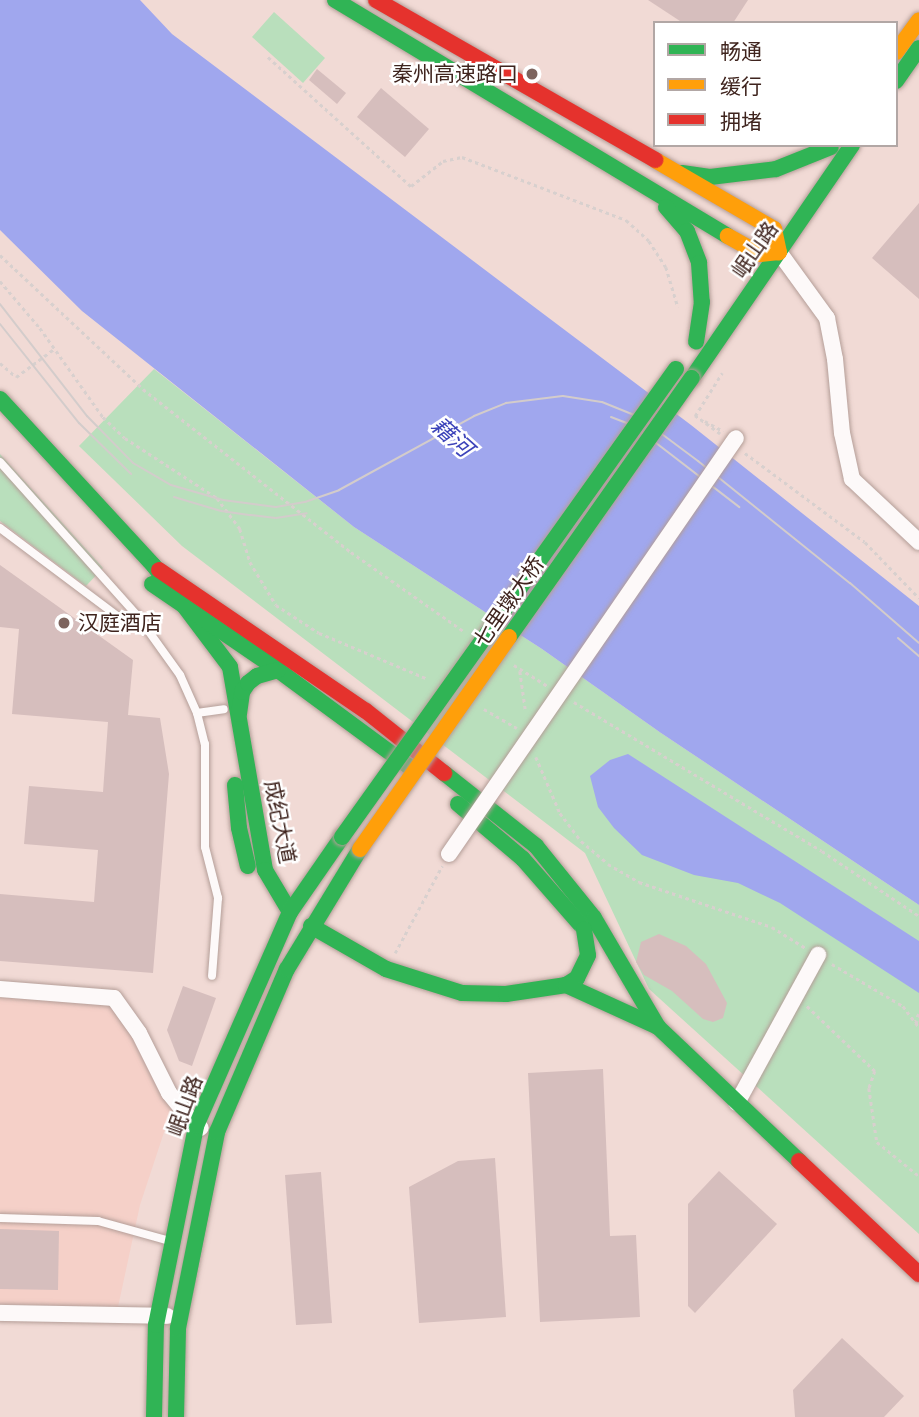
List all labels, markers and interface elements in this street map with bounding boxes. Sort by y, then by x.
legend [653,21,898,147]
text: 畅通 [720,39,762,64]
place label: 秦州高速路口 [392,61,518,87]
marker: 秦州高速路口 [524,66,540,82]
text: 缓行 [720,74,762,99]
text: 拥堵 [720,109,762,134]
street label: 岷山路 [727,217,783,283]
water label: 藉河 [426,411,478,463]
street label: 七里墩大桥 [469,552,549,652]
place label: 汉庭酒店 [78,610,162,636]
marker: 汉庭酒店 [56,615,72,631]
street label: 成纪大道 [260,778,300,866]
street label: 岷山路 [162,1072,208,1140]

